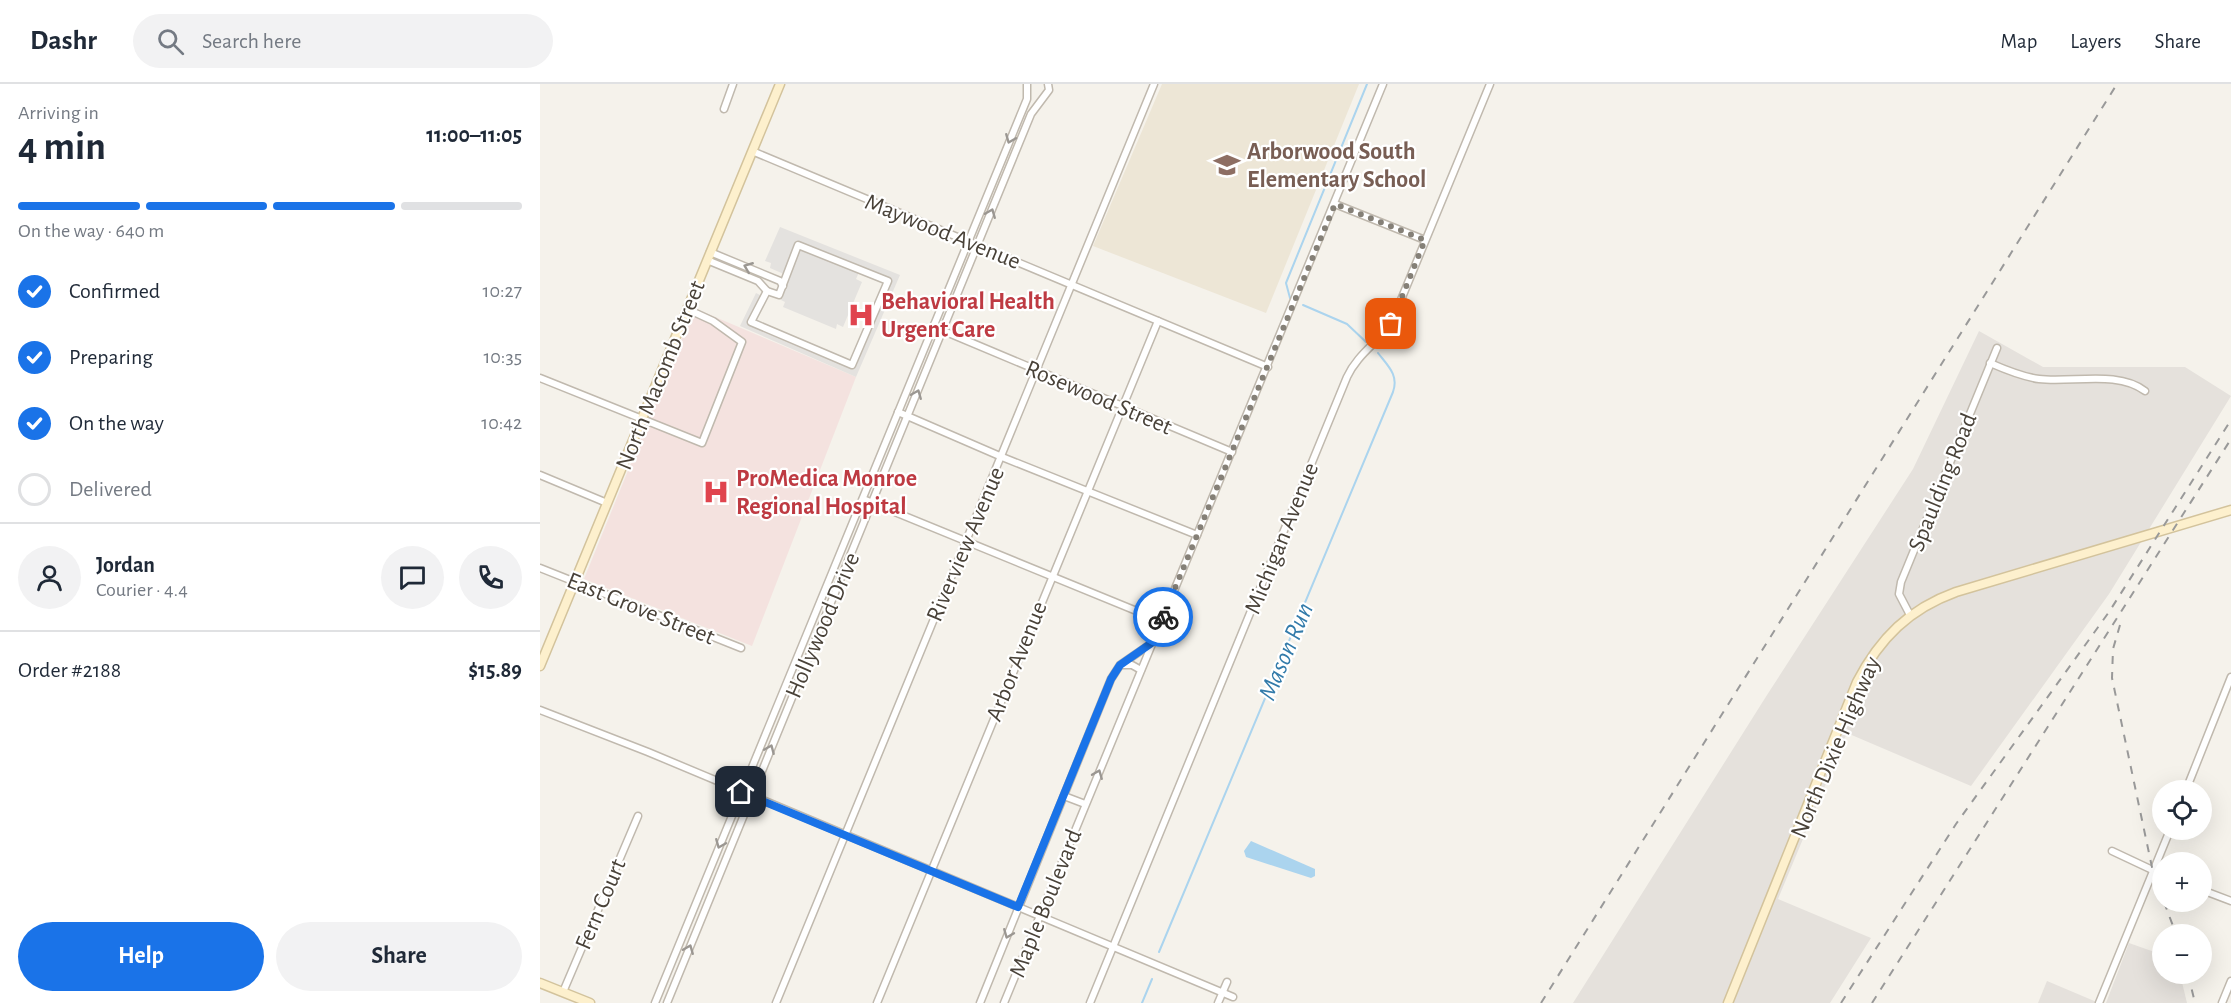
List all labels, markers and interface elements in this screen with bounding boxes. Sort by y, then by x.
search box [133,14,553,68]
icon: search [154,25,187,58]
text: Dashr [30,27,97,55]
text: Search here [202,30,301,52]
text: Map [2001,31,2037,52]
text: Layers [2070,31,2121,52]
text: Share [2154,31,2201,52]
text: Arriving in [18,103,99,123]
text: 11:00–11:05 [426,124,522,146]
text: 4 min [18,128,106,167]
one-way arrow [1005,133,1017,144]
place label: Arborwood South Elementary School [1247,140,1426,192]
school or university icon: Arborwood South Elementary School [1212,150,1242,180]
street label: Maywood Avenue [861,190,1024,274]
one-way arrow [984,209,996,220]
text: On the way · 640 m [18,221,164,241]
one-way arrow [743,262,754,275]
icon: check [18,275,51,308]
street label: North Macomb Street [612,277,710,473]
text: Confirmed [69,280,160,302]
text: 10:27 [483,281,522,301]
place label: Behavioral Health Urgent Care [881,290,1055,342]
pin [1365,298,1416,349]
hospital icon: Behavioral Health Urgent Care [846,300,876,330]
icon: bag [1374,307,1407,340]
icon: check [18,341,51,374]
text: Preparing [69,346,153,368]
text: 10:35 [483,347,522,367]
street label: Rosewood Street [1022,356,1176,440]
one-way arrow [910,389,922,400]
icon: check [18,407,51,440]
street label: Spaulding Road [1904,410,1982,555]
text: On the way [69,412,164,434]
text: 10:42 [481,413,522,433]
street label: Michigan Avenue [1241,459,1323,617]
street label: Riverview Avenue [923,464,1009,625]
place label: ProMedica Monroe Regional Hospital [736,467,917,519]
hospital icon: ProMedica Monroe Regional Hospital [701,477,731,507]
text: Delivered [69,478,152,500]
button: person [18,546,81,609]
button: chat [381,546,444,609]
button: phone [459,546,522,609]
street label: Hollywood Drive [781,549,864,702]
text: Jordan [96,554,155,576]
street label: East Grove Street [563,568,718,650]
text: Courier · 4.4 [96,580,188,600]
courier [1133,587,1193,647]
street label: Arbor Avenue [982,598,1052,725]
water label: Mason Run [1254,599,1318,704]
icon: bike [1147,601,1180,634]
street label: North Dixie Highway [1787,653,1885,842]
text: Order #2188 [18,659,121,681]
text: $15.89 [468,659,522,681]
one-way arrow [763,744,775,755]
pin [715,766,766,817]
one-way arrow [1091,769,1103,780]
icon: home [724,775,757,808]
map controls [2152,780,2212,984]
button: locate [2152,780,2212,840]
street label: Maple Boulevard [1005,826,1087,981]
one-way arrow [715,838,727,849]
button: + [2152,852,2212,912]
street label: Fern Court [571,855,631,953]
button: Help [18,922,264,991]
button: Share [276,922,522,991]
button: − [2152,924,2212,984]
one-way arrow [1002,928,1015,939]
one-way arrow [682,944,694,955]

